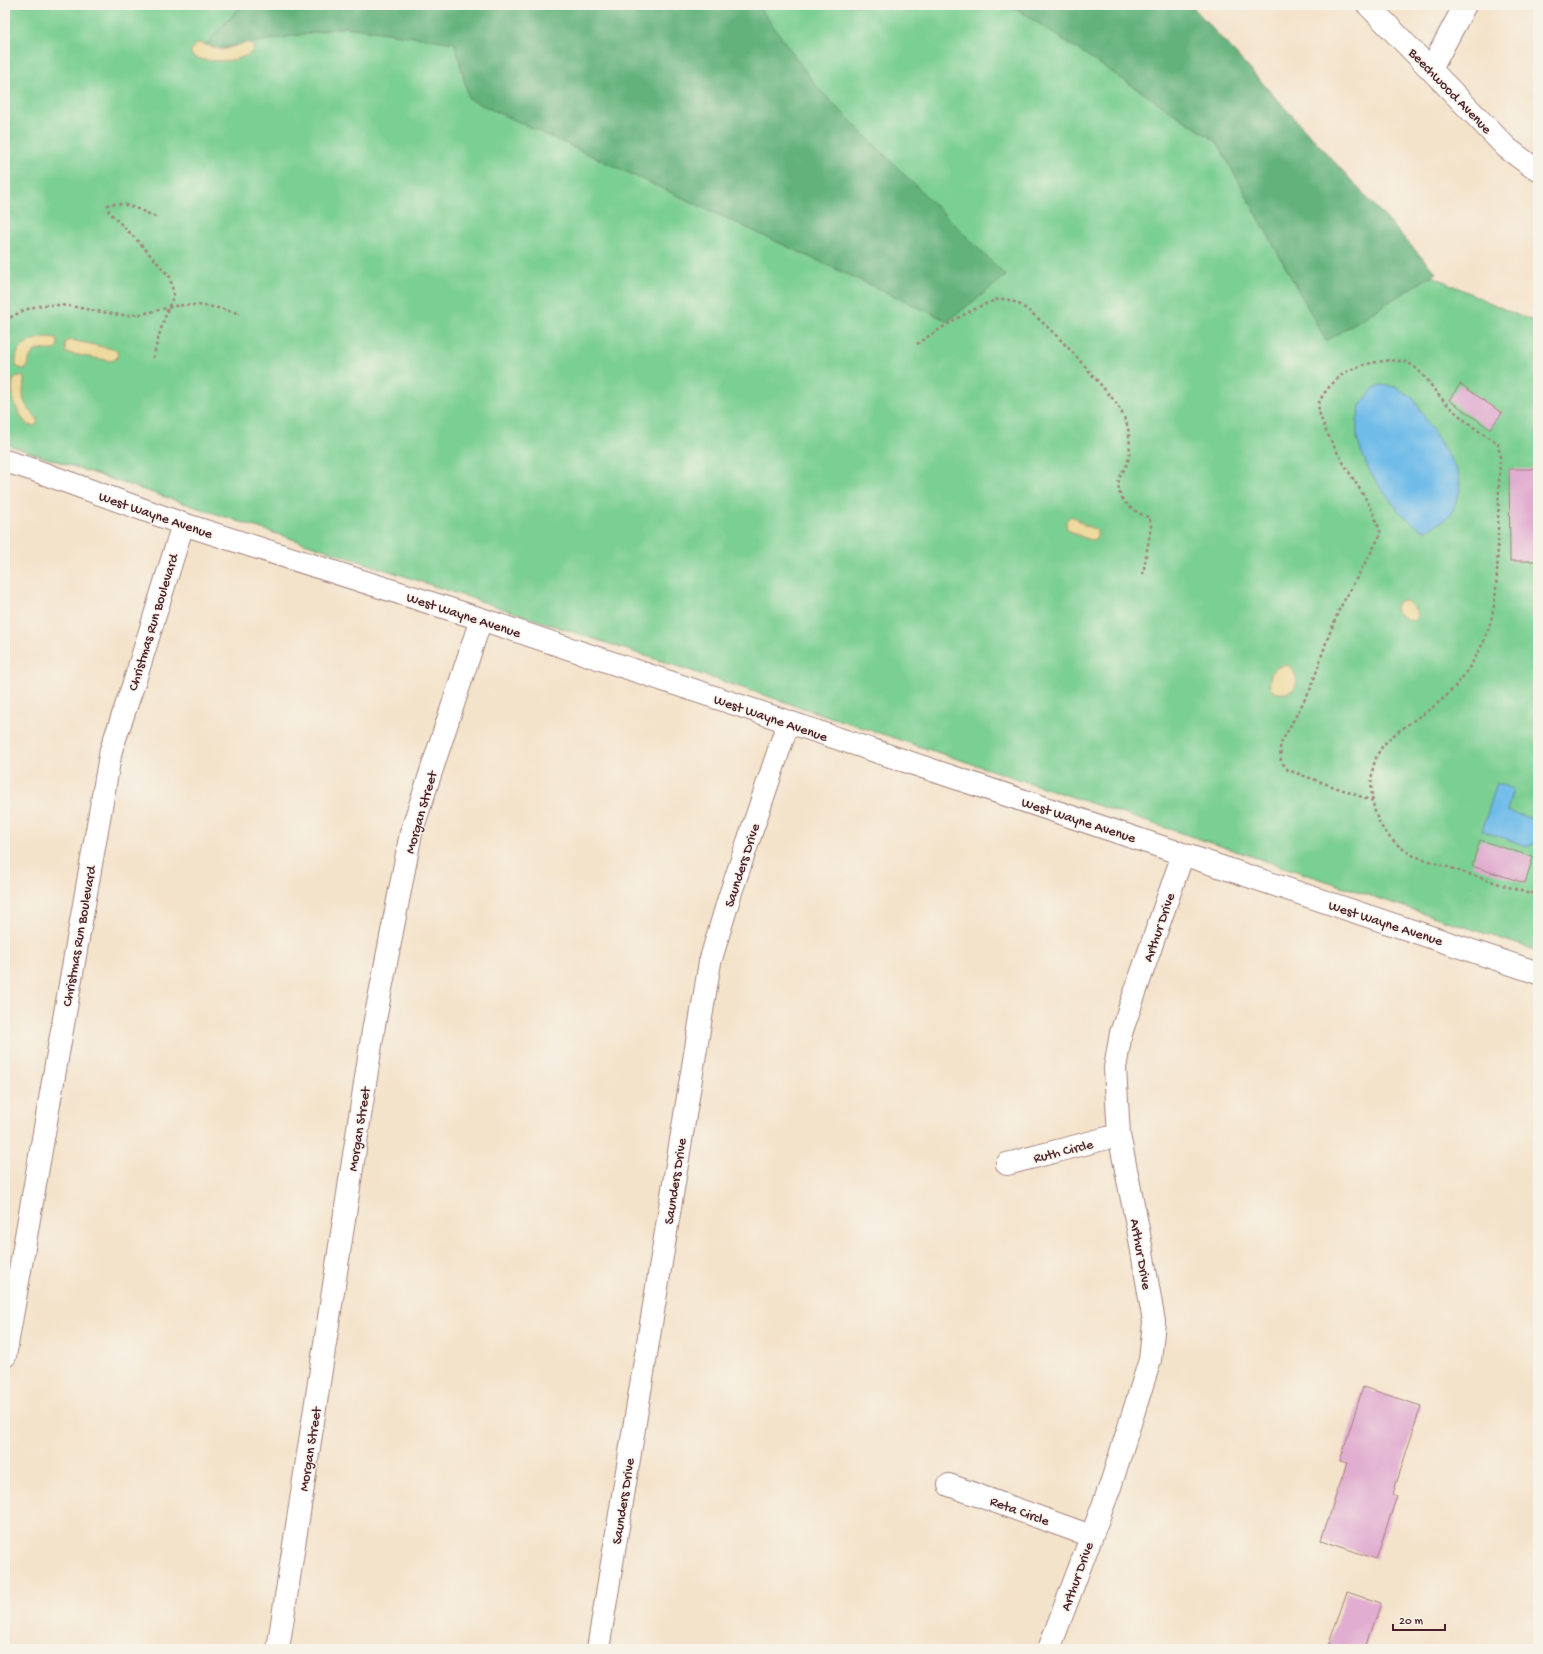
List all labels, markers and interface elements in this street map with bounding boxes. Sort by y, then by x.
street label: Beechwood Avenue [1403,45,1495,139]
street label: West Wayne Avenue [96,489,215,544]
street label: Christmas Run Boulevard [125,550,184,693]
street label: West Wayne Avenue [404,590,523,643]
street label: West Wayne Avenue [711,692,830,747]
street label: Morgan Street [403,768,443,856]
street label: West Wayne Avenue [1019,795,1138,848]
street label: Saunders Drive [722,821,765,910]
street label: Christmas Run Boulevard [60,863,102,1008]
street label: Arthur Drive [1141,890,1180,965]
street label: West Wayne Avenue [1326,898,1445,951]
street label: Morgan Street [345,1085,376,1173]
street label: Saunders Drive [661,1136,692,1226]
street label: Ruth Circle [1032,1137,1096,1168]
street label: Arthur Drive [1125,1218,1154,1292]
street label: Morgan Street [296,1405,327,1493]
street label: Saunders Drive [609,1456,640,1546]
street label: Reta Circle [987,1494,1052,1531]
street label: Arthur Drive [1058,1539,1099,1614]
scale bar [1393,1606,1445,1632]
text: 20 m [1399,1615,1424,1629]

